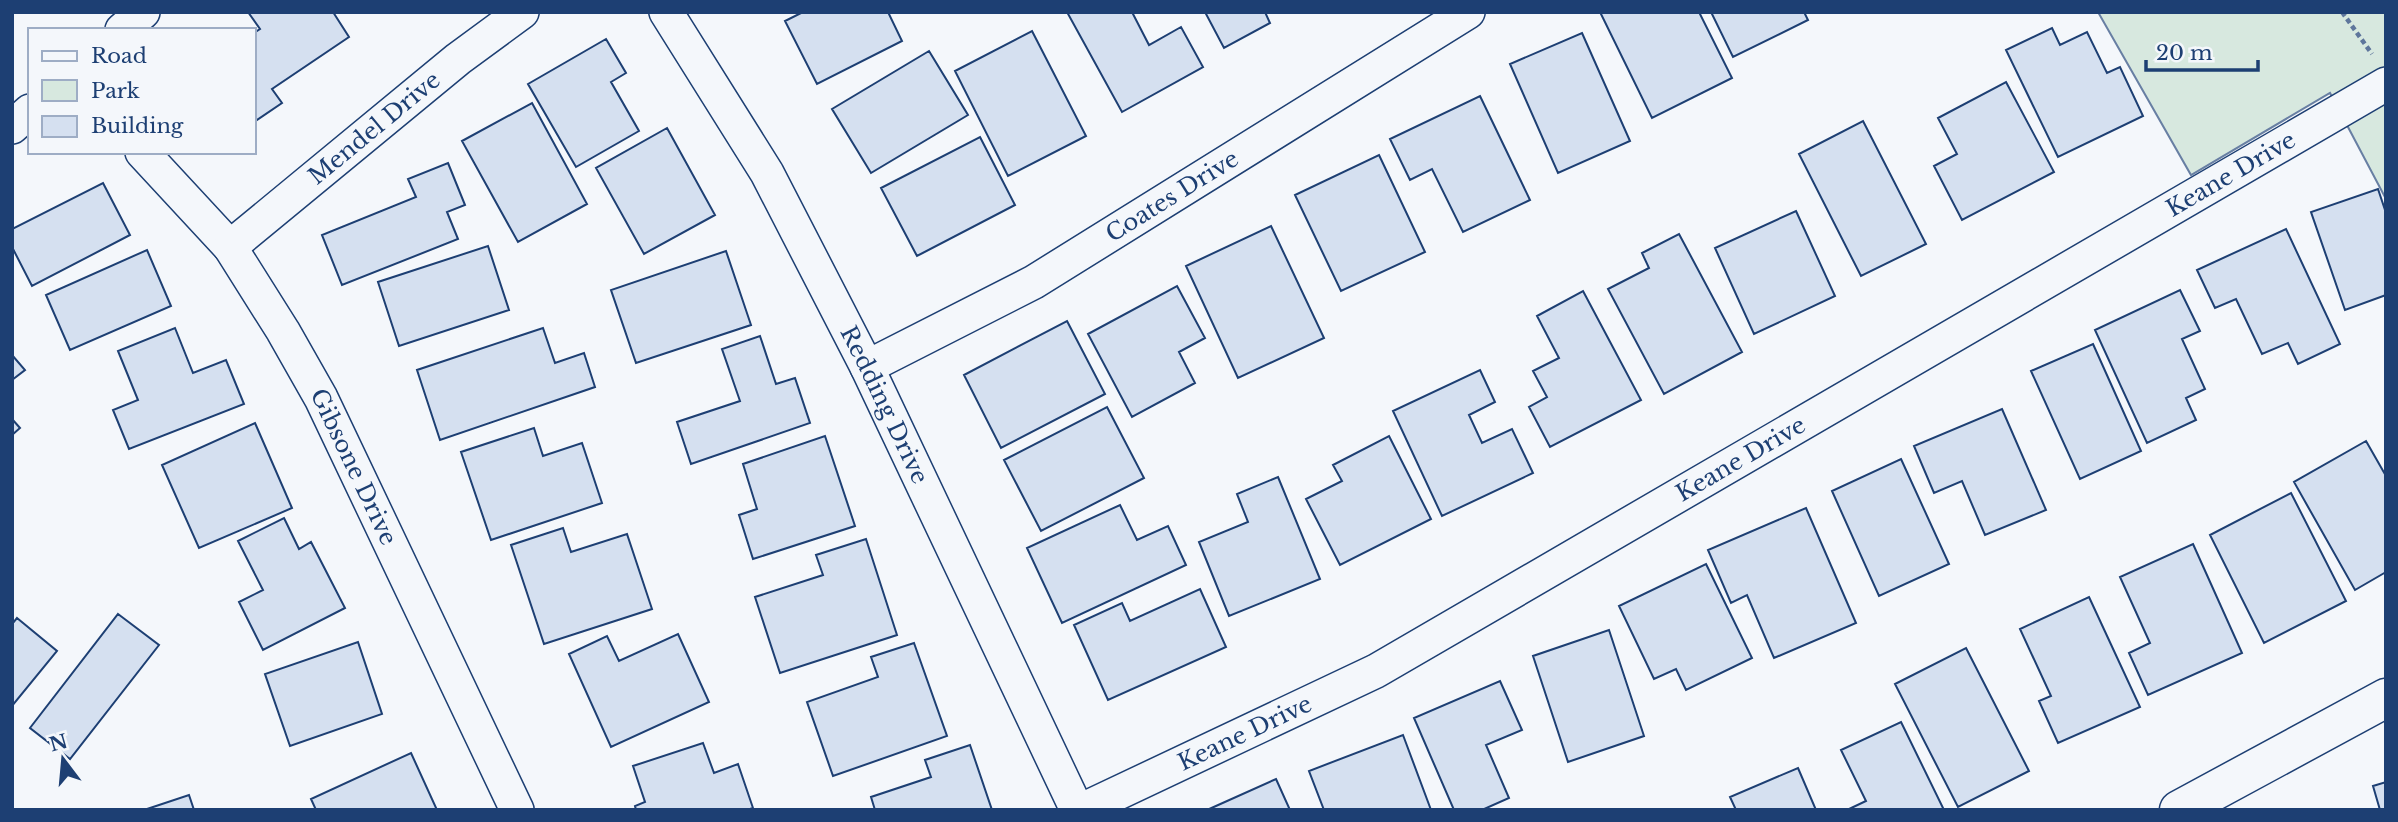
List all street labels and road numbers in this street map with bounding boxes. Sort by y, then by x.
street label: Mendel Drive [303,66,446,190]
street label: Keane Drive [2161,126,2301,223]
street label: Coates Drive [1101,144,1244,248]
street label: Redding Drive [834,321,934,488]
street label: Gibsone Drive [305,384,403,549]
street label: Keane Drive [1671,411,1810,508]
street label: Keane Drive [1173,689,1316,777]

